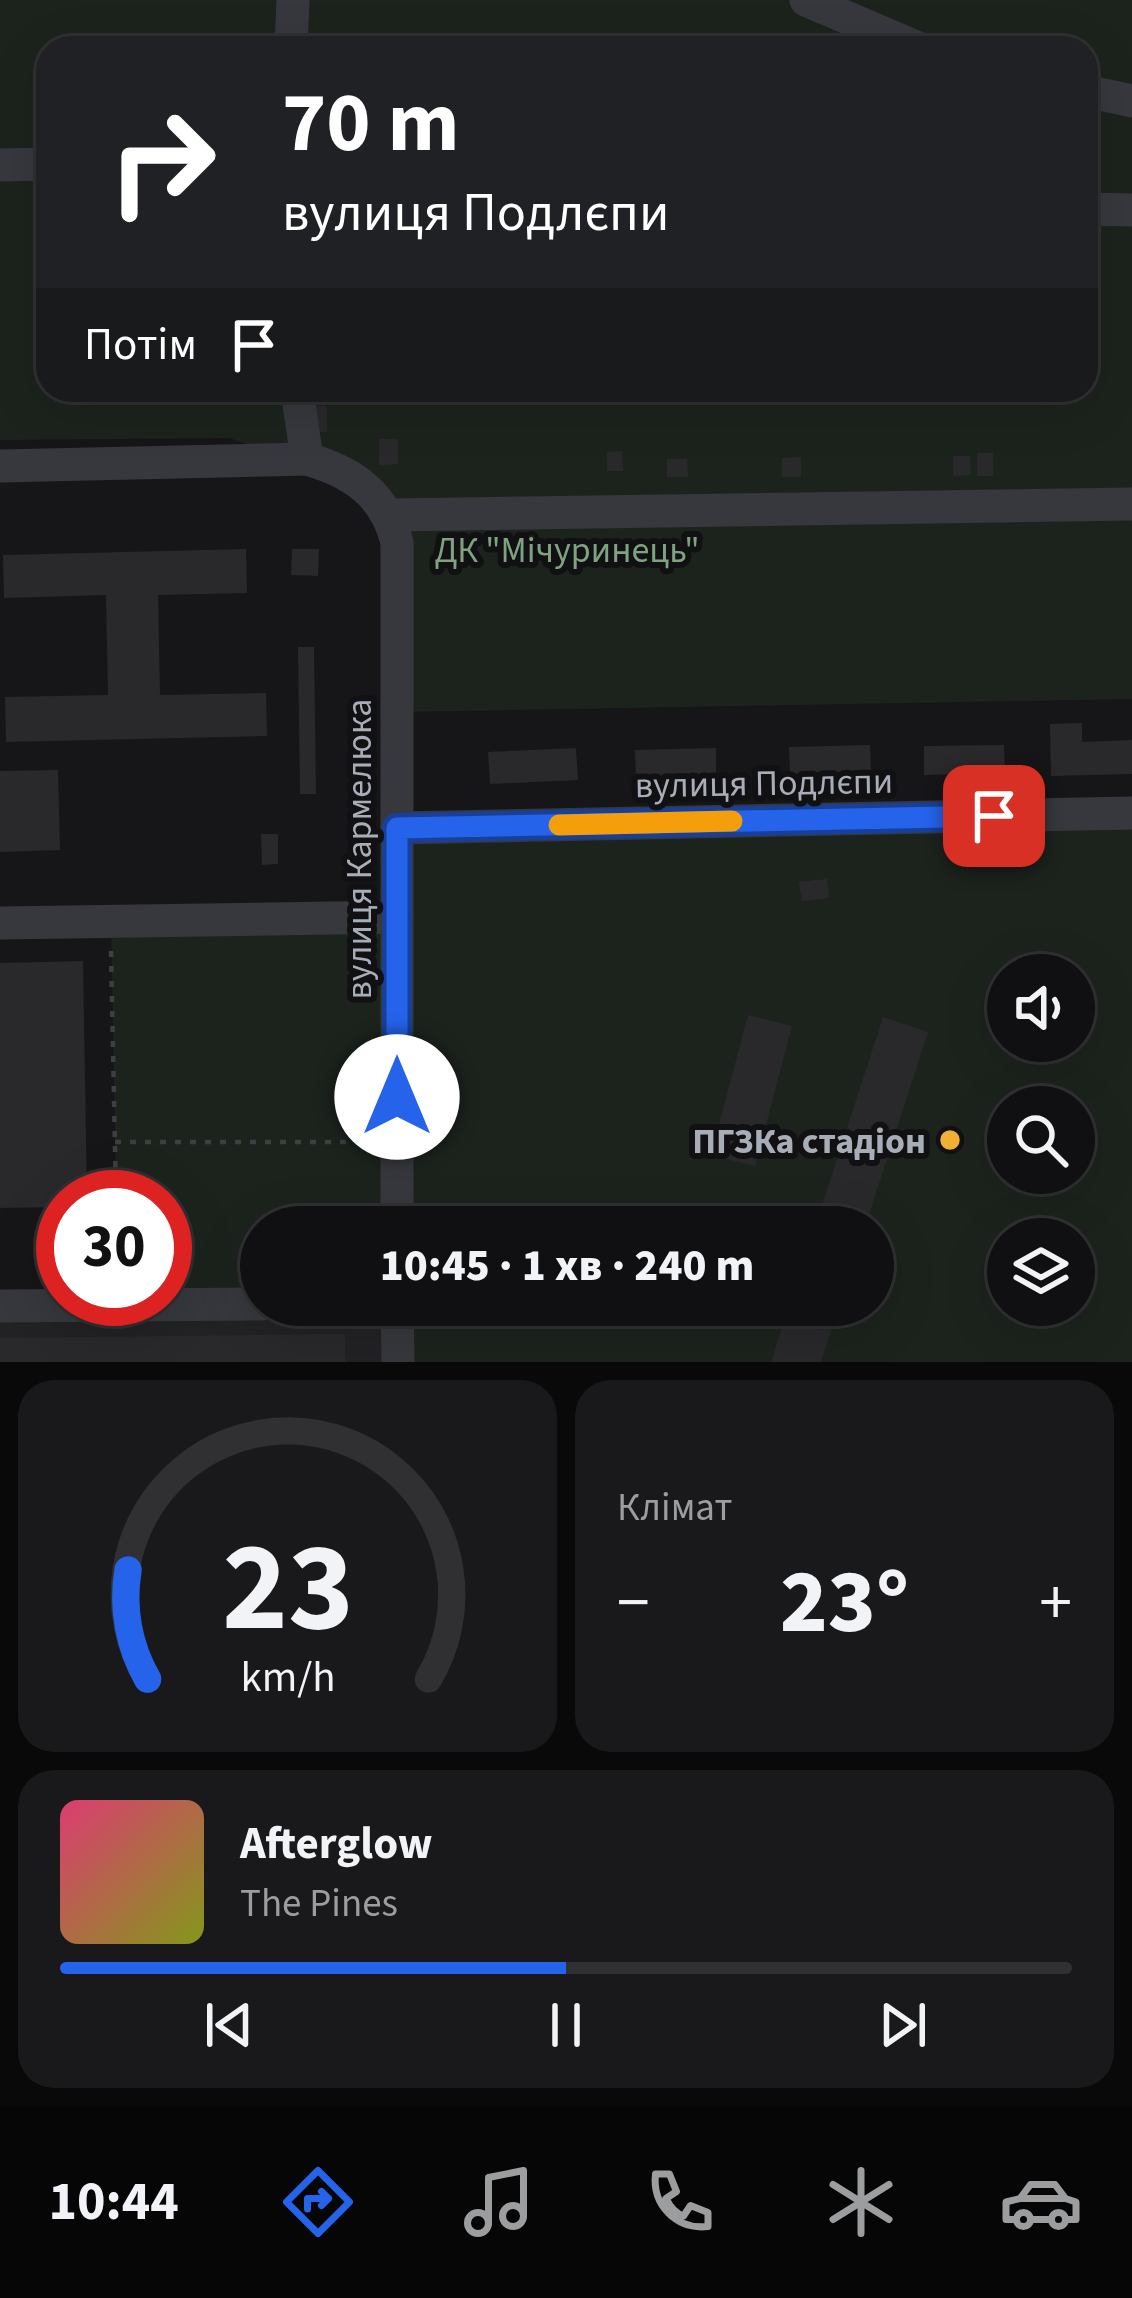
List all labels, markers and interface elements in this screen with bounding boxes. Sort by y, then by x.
text: 70 m [282,64,460,184]
icon: right [84,84,240,240]
text: вулиця Подлєпи [282,175,669,252]
icon: arrive [221,312,287,378]
text: Потім [84,313,197,377]
park label: ДК "Мічуринець" [435,525,699,576]
street label: вулиця Кармелюка [334,699,385,999]
street label: вулиця Подлєпи [634,756,894,811]
pin [943,765,1045,867]
icon: arrive [961,783,1027,849]
map controls [987,954,1095,1326]
button: sound [987,954,1095,1062]
position arrow [334,1034,460,1160]
button: search [987,1086,1095,1194]
place label: ПГЗКа стадіон [692,1116,926,1167]
marker: ПГЗКа стадіон [937,1127,963,1153]
speed limit sign: 30 [36,1170,192,1326]
button: layers [987,1218,1095,1326]
text: 10:45 · 1 хв · 240 m [380,1234,754,1298]
text: Клімат [617,1480,732,1536]
text: 23 [222,1500,353,1678]
text: 23° [780,1539,909,1667]
text: − [617,1556,650,1650]
text: + [1039,1556,1072,1650]
text: km/h [240,1647,335,1708]
text: Afterglow [240,1812,433,1876]
text: The Pines [240,1876,398,1932]
icon: previous [196,1992,262,2058]
icon: pause [533,1992,599,2058]
icon: next [870,1992,936,2058]
icon: directions [276,2160,360,2244]
icon: music [457,2160,541,2244]
icon: phone [638,2160,722,2244]
icon: climate [819,2160,903,2244]
icon: car [999,2160,1083,2244]
text: 10:44 [48,2164,179,2241]

